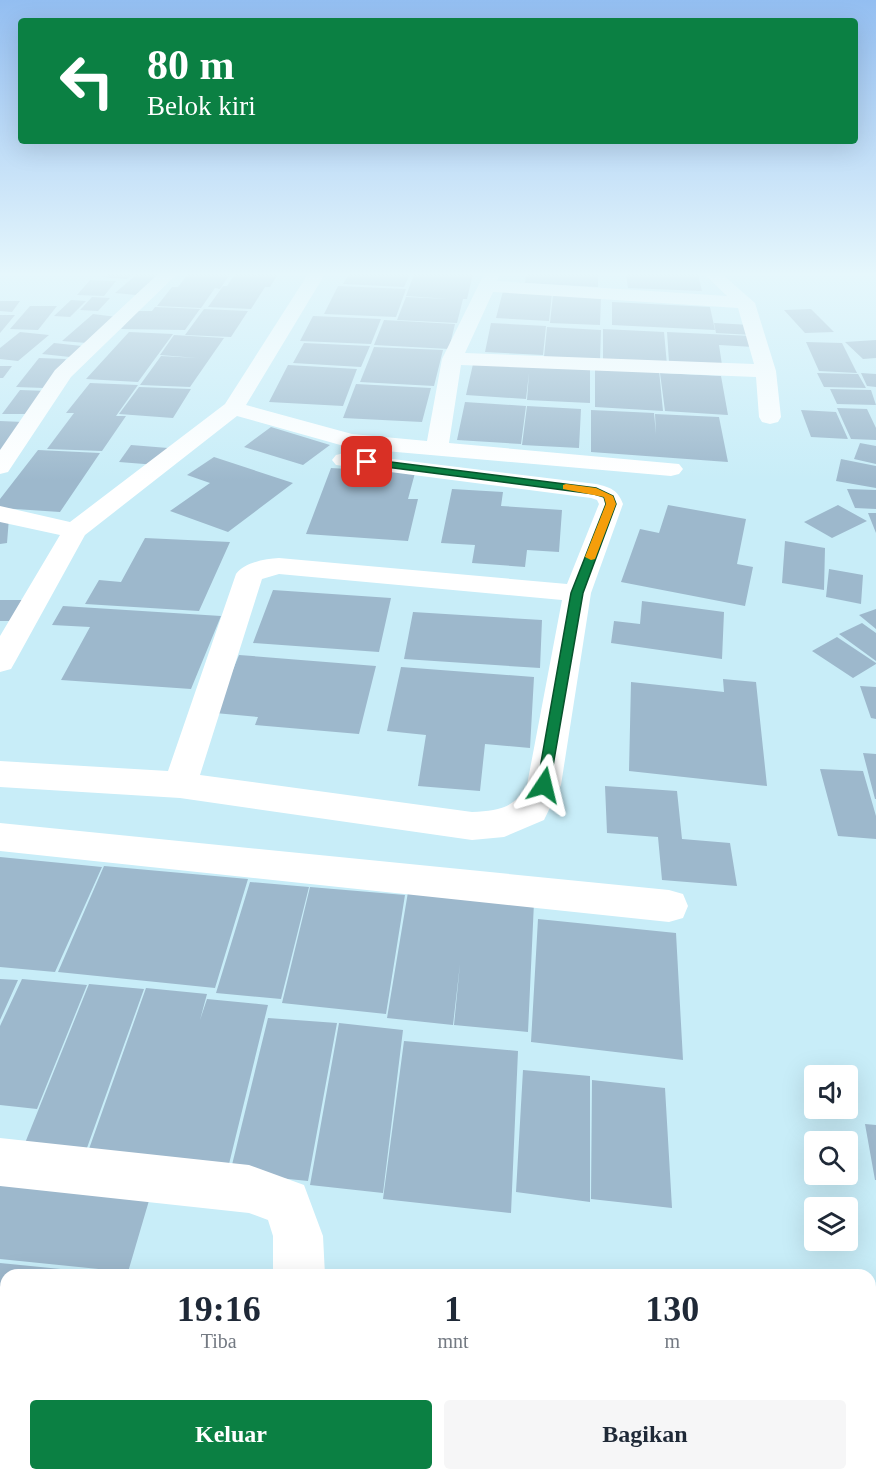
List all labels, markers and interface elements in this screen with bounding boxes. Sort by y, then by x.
icon: left [48,42,126,120]
text: 80 m [147,42,235,88]
text: Belok kiri [147,91,256,121]
pin [341,436,392,487]
icon: arrive [350,445,383,478]
position arrow [512,753,576,817]
map controls [804,1065,858,1251]
button: sound [804,1065,858,1119]
button: search [804,1131,858,1185]
button: layers [804,1197,858,1251]
text: 19:16 [177,1289,261,1329]
text: 1 [444,1289,462,1329]
text: 130 [645,1289,699,1329]
text: Tiba [201,1330,237,1352]
text: mnt [437,1330,469,1352]
text: m [665,1330,680,1352]
button: Keluar [30,1400,432,1469]
button: Bagikan [444,1400,846,1469]

